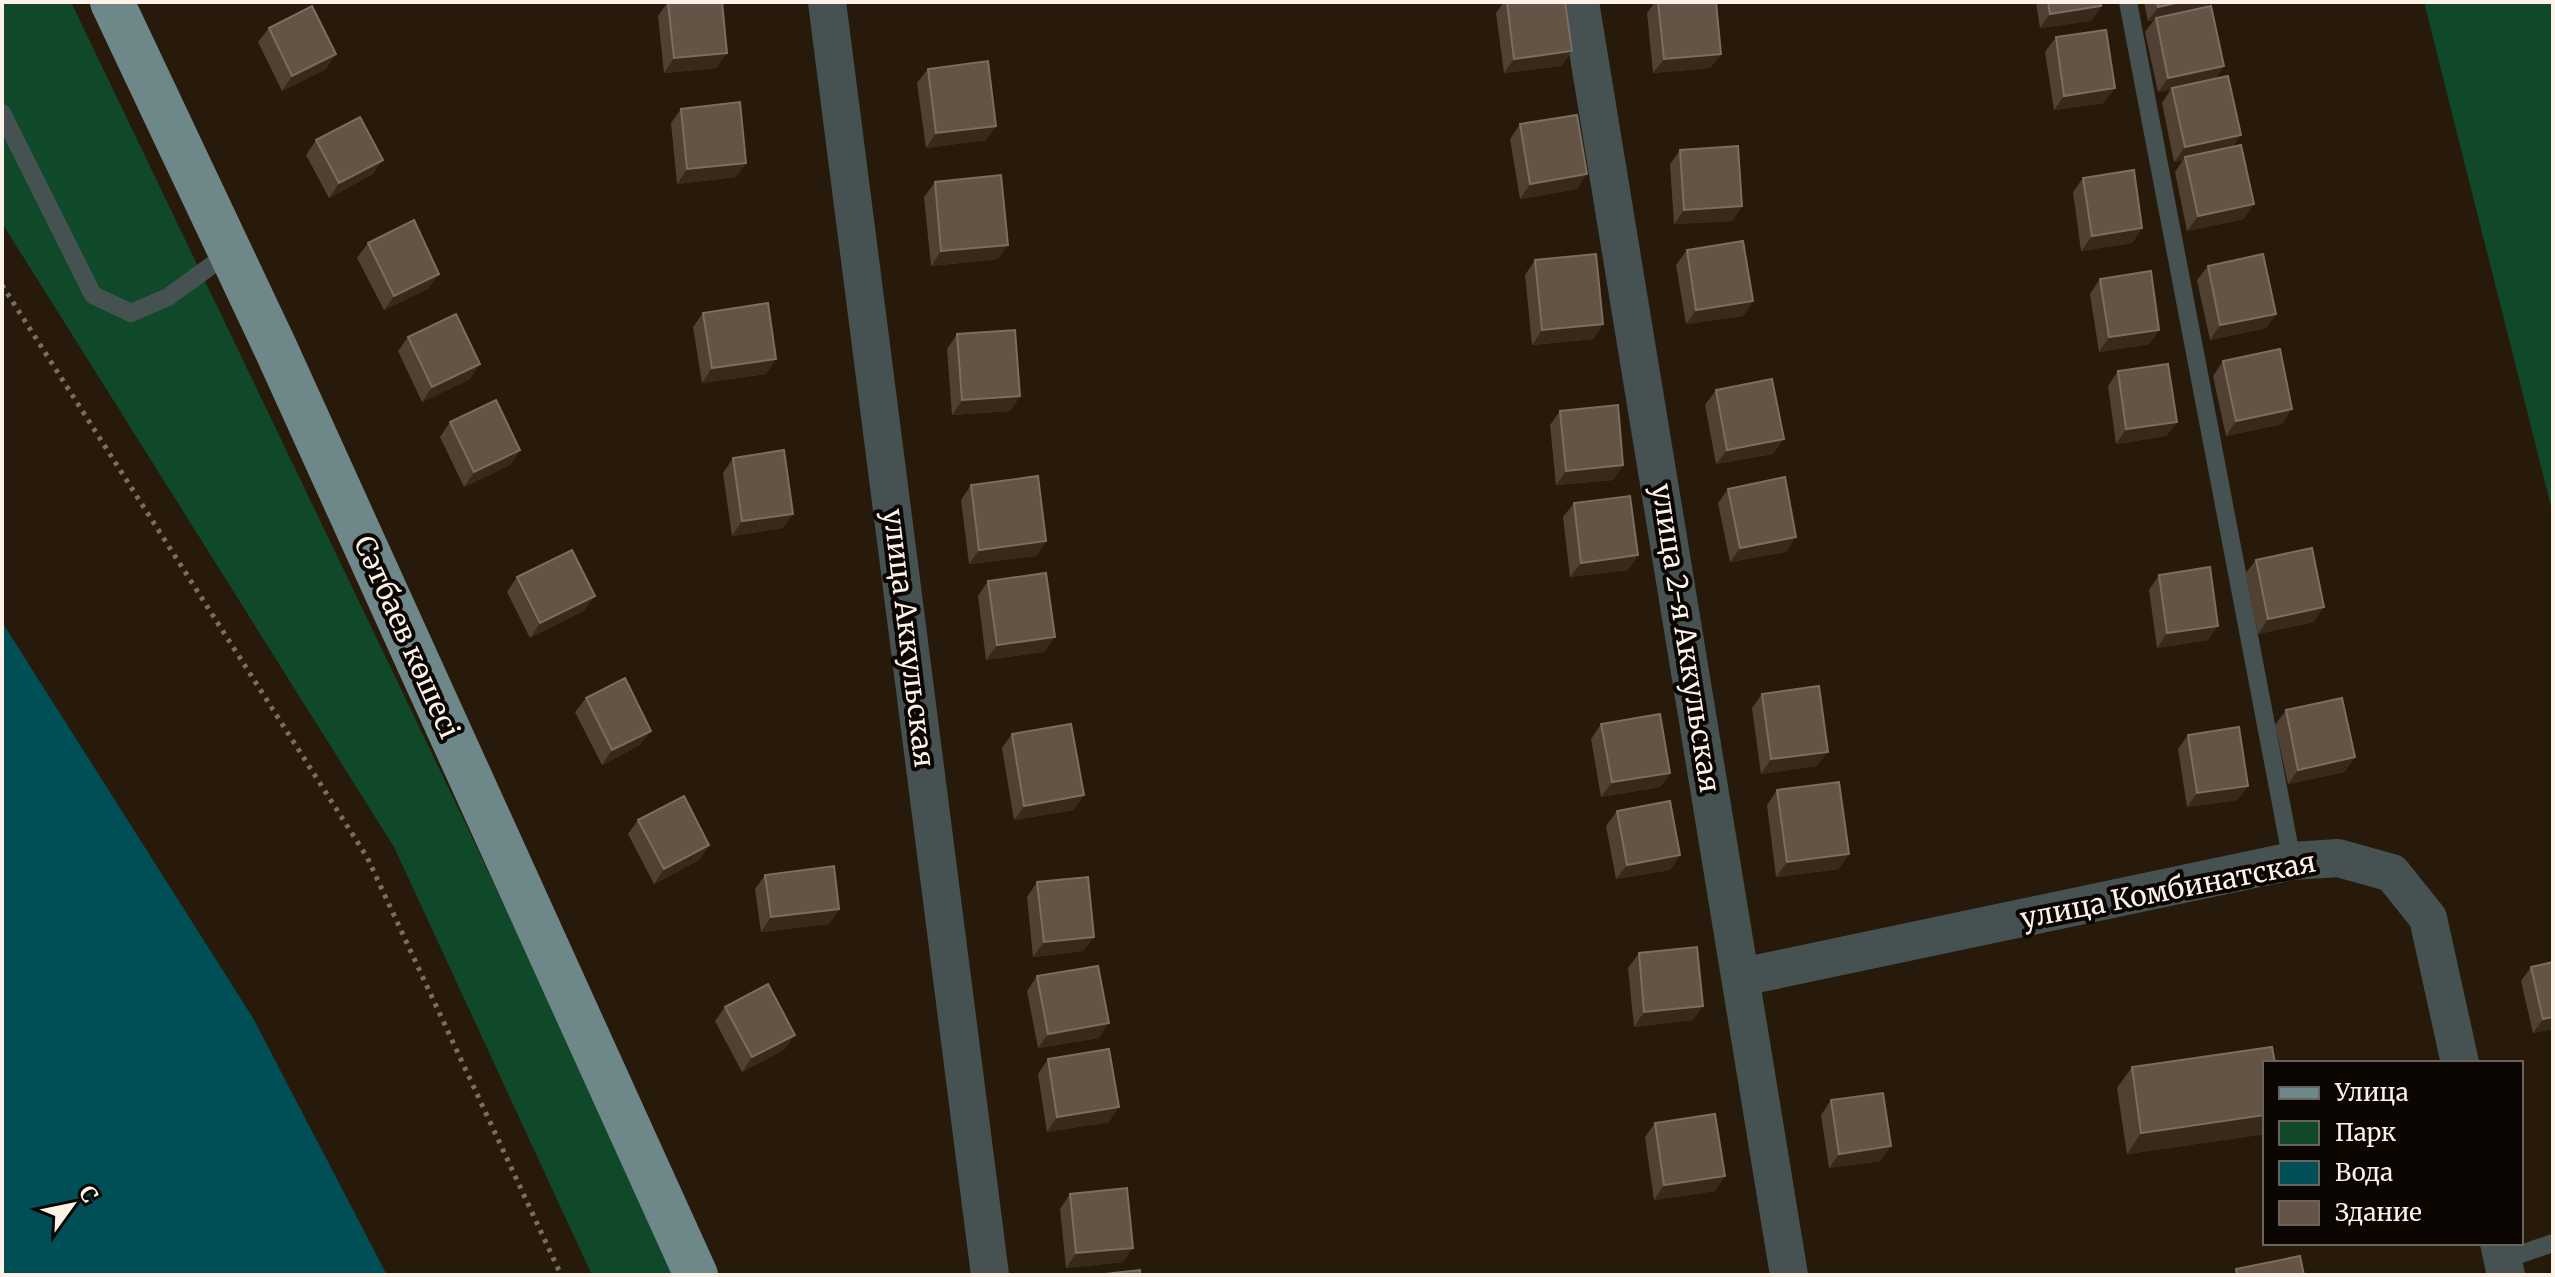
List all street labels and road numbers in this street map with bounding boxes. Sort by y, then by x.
street label: улица 2-я Аккульская [1644,481,1728,795]
street label: улица Аккульская [875,507,943,769]
street label: Сәтбаев көшесі [346,530,468,744]
street label: улица Комбинатская [2017,844,2319,936]

